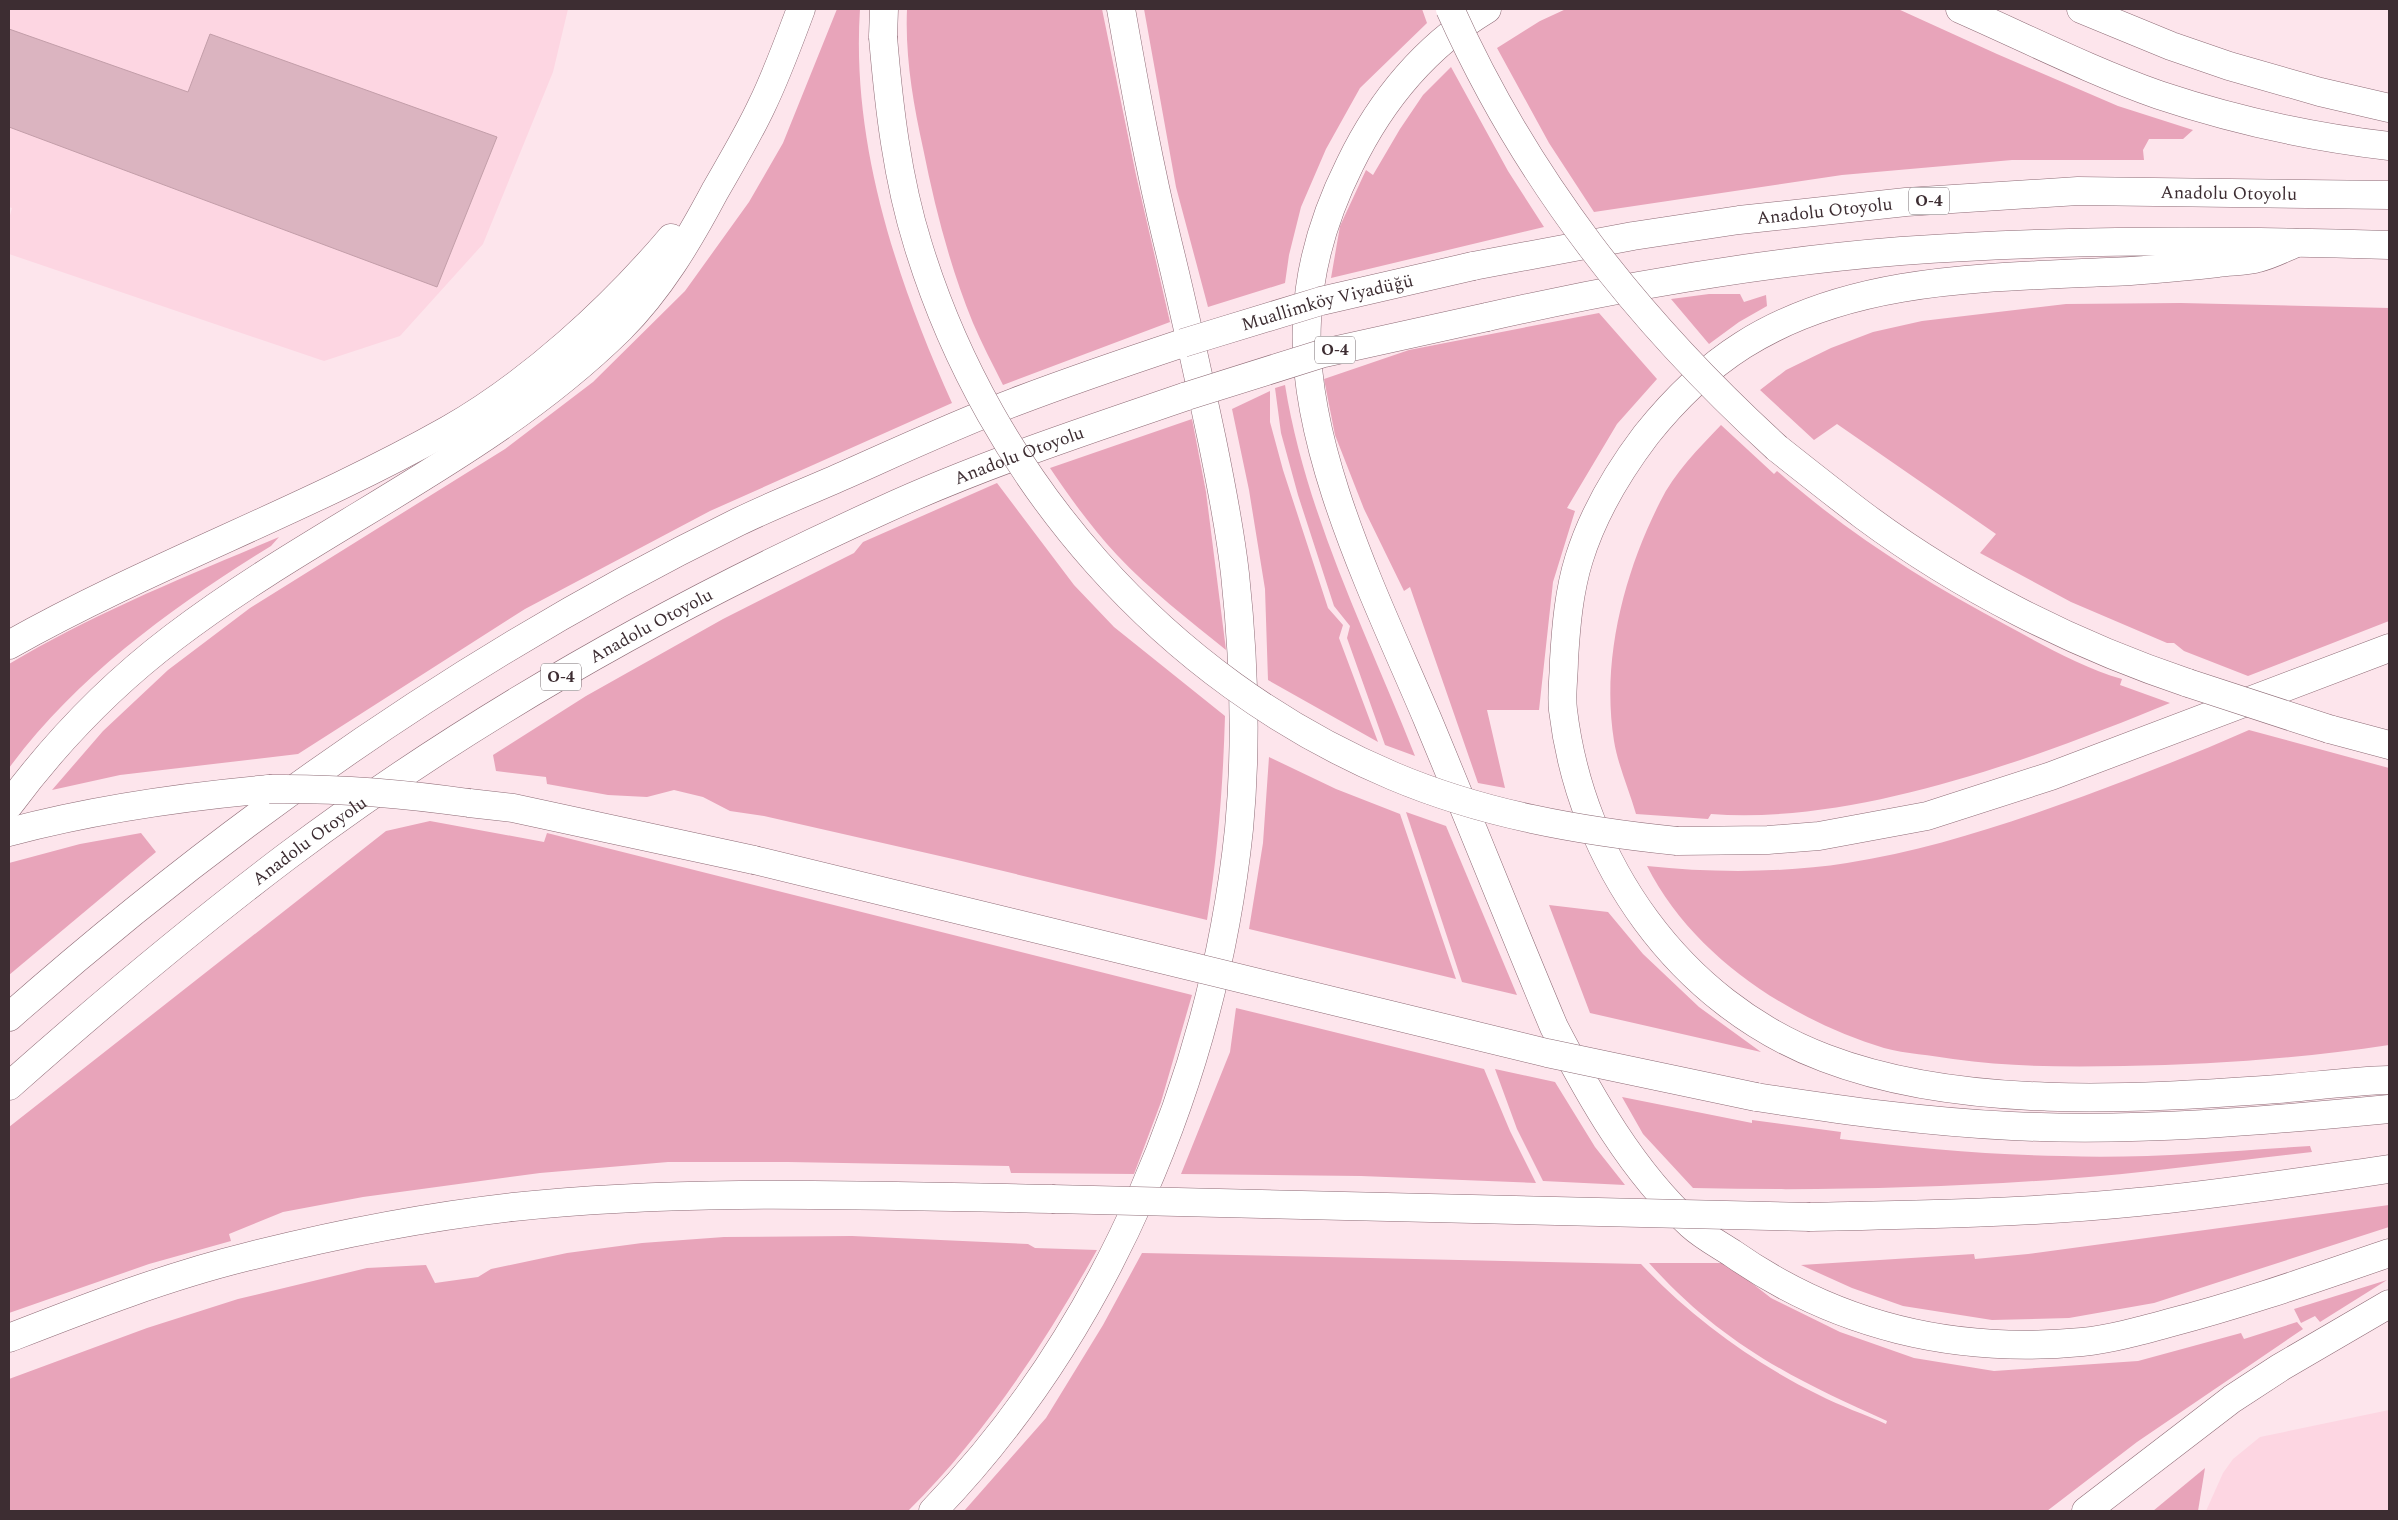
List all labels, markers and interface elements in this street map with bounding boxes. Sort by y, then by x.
street label: Anadolu Otoyolu [2160,179,2297,207]
road number: O-4 [1909,188,1949,215]
street label: Anadolu Otoyolu [1755,190,1894,232]
street label: Muallimköy Viyadüğü [1238,267,1416,338]
road number: O-4 [1315,336,1355,364]
street label: Anadolu Otoyolu [950,419,1088,492]
street label: Anadolu Otoyolu [584,581,717,670]
road number: O-4 [541,664,581,690]
street label: Anadolu Otoyolu [246,789,372,892]

